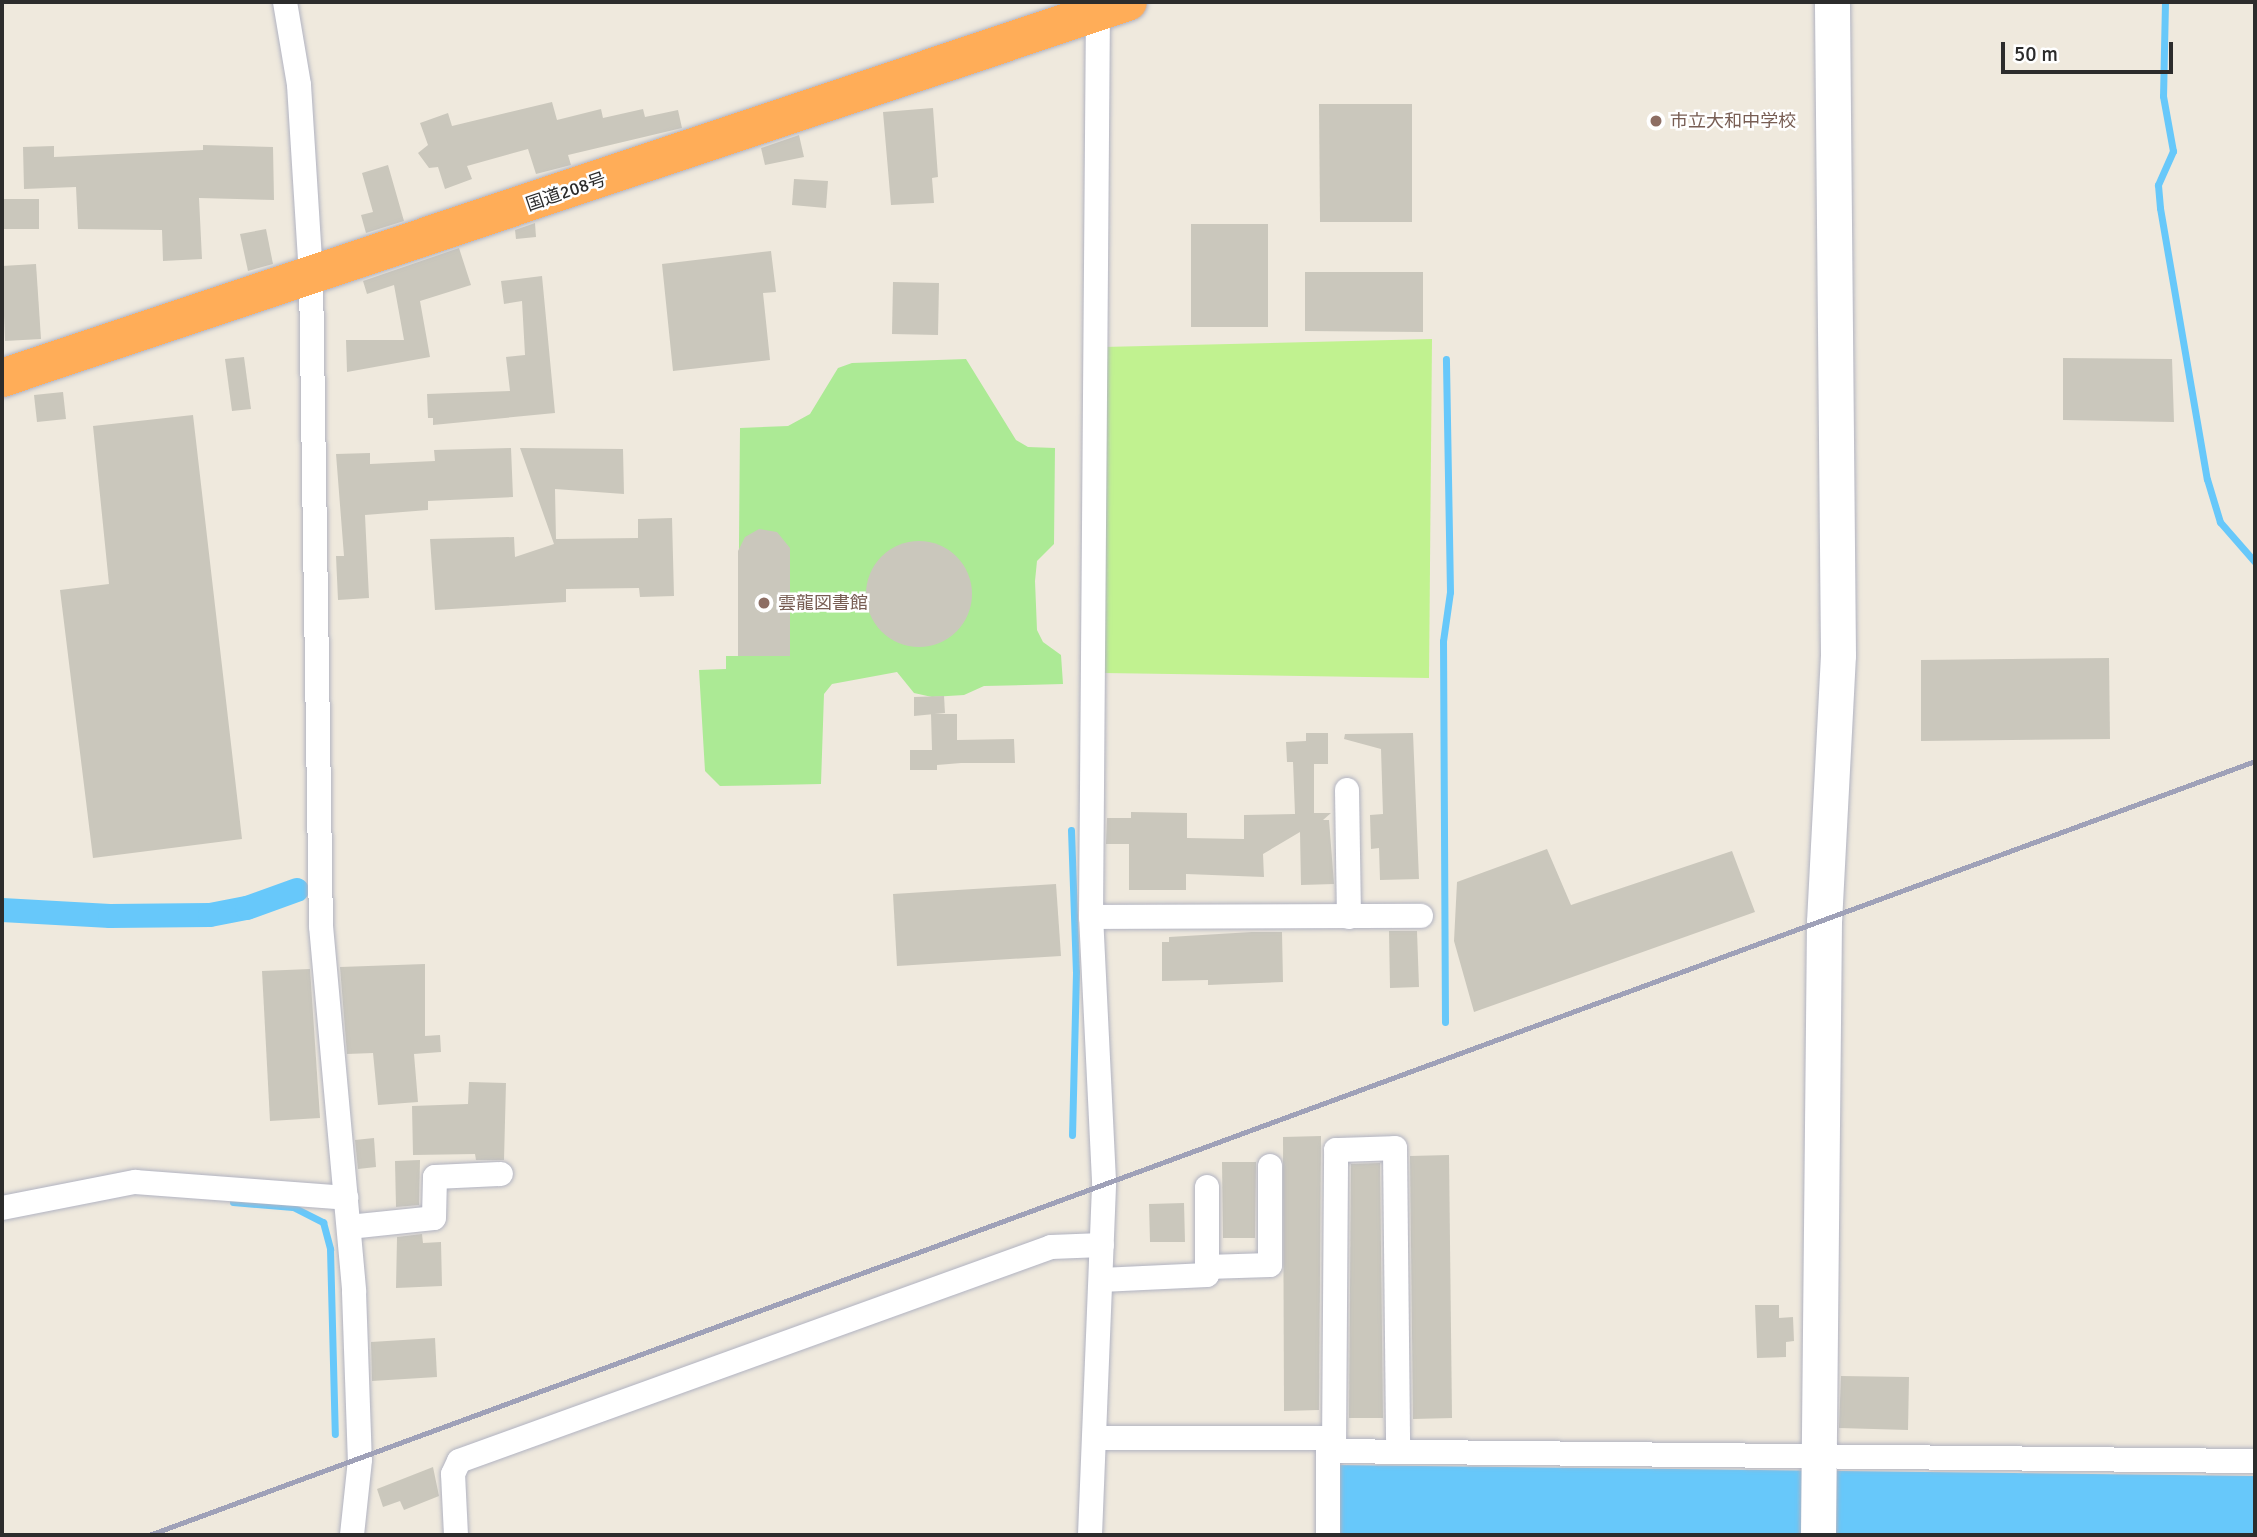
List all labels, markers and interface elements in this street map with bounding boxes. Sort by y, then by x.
scale bar [2005,28,2176,72]
text: 50 m [2014,41,2058,67]
place label: 市立大和中学校 [1670,110,1796,132]
marker: 市立大和中学校 [1648,113,1664,129]
street label: 国道208号 [523,168,609,216]
place label: 雲龍図書館 [778,592,868,614]
marker: 雲龍図書館 [756,595,772,611]

